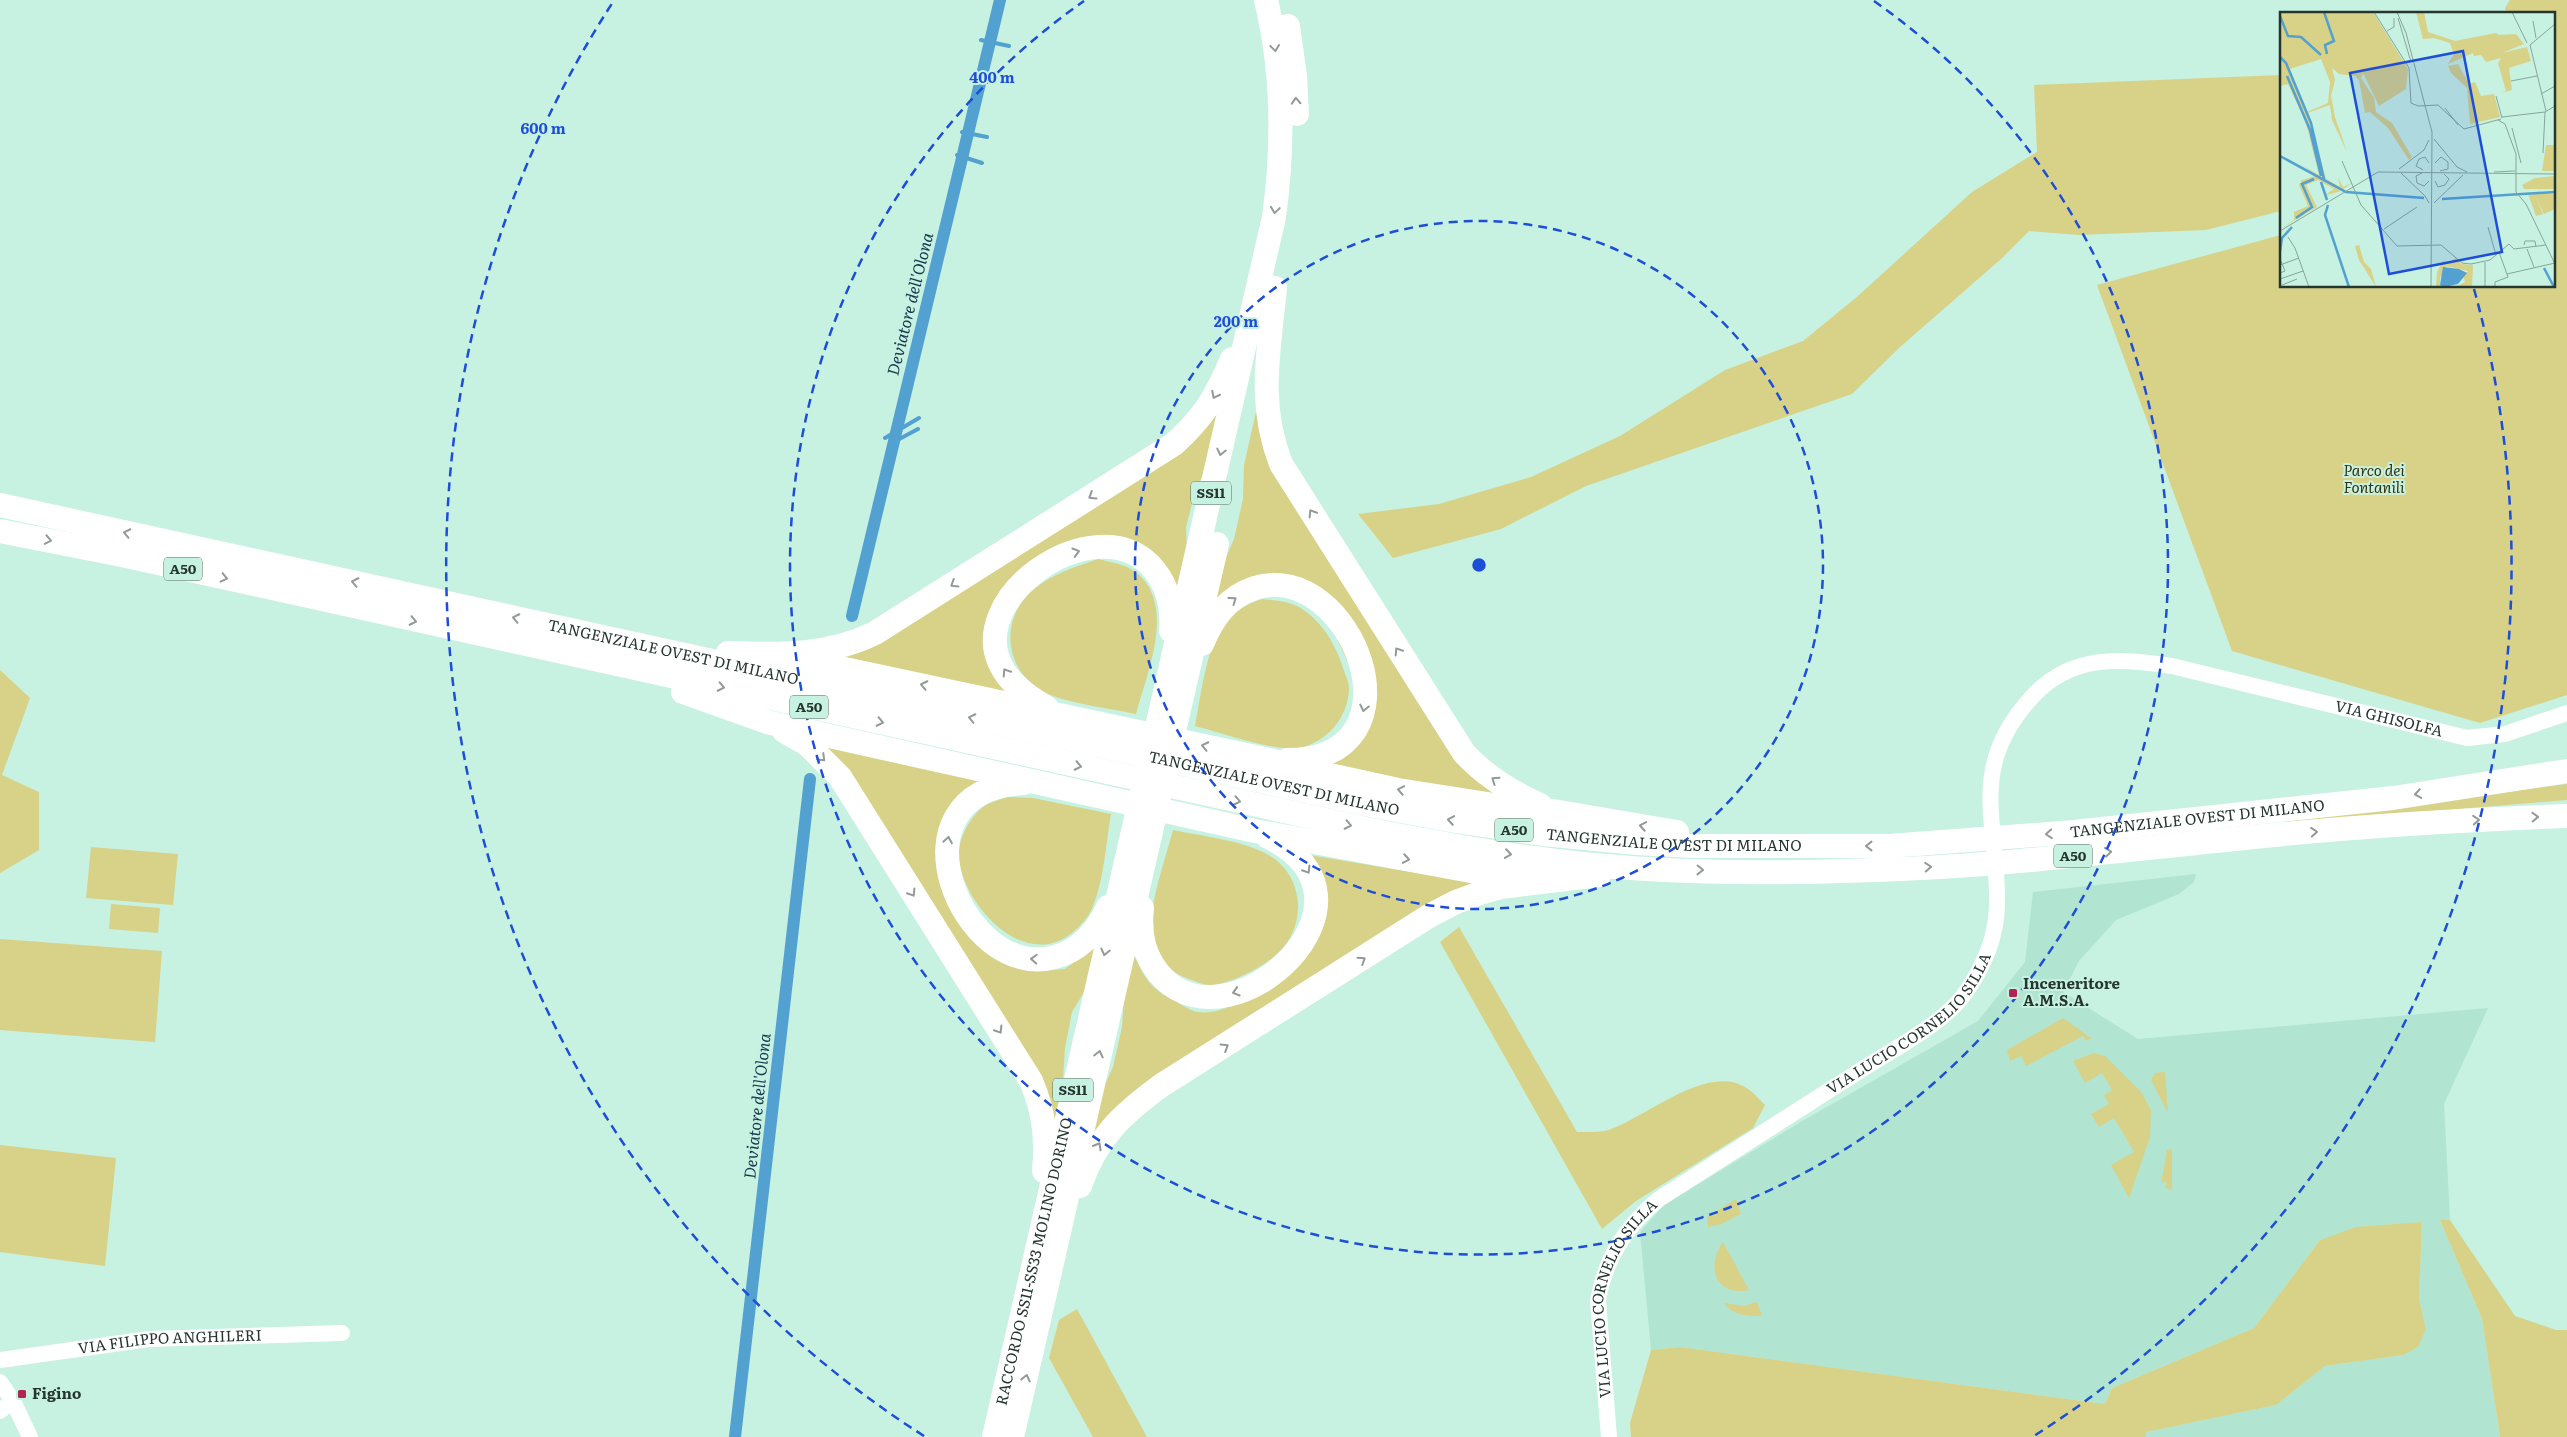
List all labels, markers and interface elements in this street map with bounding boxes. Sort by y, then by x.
inset map [2280,12,2554,288]
one-way arrow [1269,44,1279,52]
text: 400 m [969,65,1015,88]
one-way arrow [1291,97,1302,105]
text: 600 m [520,116,566,139]
one-way arrow [1270,206,1281,214]
water label: Deviatore dell'Olona [880,229,939,378]
text: 200 m [1214,309,1258,332]
one-way arrow [1211,390,1222,399]
one-way arrow [1216,447,1227,456]
park label: Parco dei Fontanili [2343,458,2405,498]
road number: SS11 [1191,482,1231,504]
one-way arrow [1088,490,1097,500]
one-way arrow [1309,510,1319,519]
one-way arrow [122,528,131,539]
one-way arrow [43,535,52,545]
one-way arrow [1071,547,1080,557]
centre of rings [1470,556,1488,574]
road number: A50 [164,558,202,580]
one-way arrow [219,572,228,583]
one-way arrow [951,577,960,587]
one-way arrow [350,578,359,588]
one-way arrow [1227,597,1237,606]
street label: TANGENZIALE OVEST DI MILANO [546,612,801,690]
one-way arrow [512,613,521,623]
one-way arrow [409,615,418,625]
one-way arrow [1395,648,1404,657]
one-way arrow [1003,669,1012,678]
one-way arrow [919,680,928,690]
one-way arrow [716,682,725,692]
street label: VIA GHISOLFA [2333,693,2445,742]
road number: A50 [790,696,828,719]
one-way arrow [1359,703,1370,712]
one-way arrow [967,713,976,724]
one-way arrow [875,716,884,727]
one-way arrow [1201,741,1210,751]
street label: TANGENZIALE OVEST DI MILANO [1147,744,1401,820]
one-way arrow [817,752,826,761]
one-way arrow [1074,760,1083,771]
one-way arrow [1491,777,1501,786]
one-way arrow [1397,785,1406,796]
one-way arrow [2413,789,2422,799]
street label: TANGENZIALE OVEST DI MILANO [2069,792,2326,842]
one-way arrow [1233,795,1242,806]
one-way arrow [2531,812,2539,822]
one-way arrow [2473,815,2481,826]
one-way arrow [1446,816,1455,826]
road number: A50 [1495,818,1533,842]
one-way arrow [1343,819,1352,830]
street label: TANGENZIALE OVEST DI MILANO [1545,821,1802,856]
one-way arrow [1639,822,1648,832]
one-way arrow [2311,827,2319,838]
one-way arrow [2044,828,2052,839]
one-way arrow [942,836,952,845]
one-way arrow [1864,841,1872,851]
road number: A50 [2054,844,2092,868]
one-way arrow [2104,847,2112,858]
one-way arrow [1504,848,1512,859]
one-way arrow [1402,853,1410,864]
one-way arrow [1925,862,1933,873]
one-way arrow [1300,865,1310,874]
one-way arrow [1696,865,1704,875]
one-way arrow [906,887,916,896]
one-way arrow [1100,948,1111,957]
street label: VIA LUCIO CORNELIO SILLA [1821,949,1996,1099]
one-way arrow [1030,954,1038,965]
one-way arrow [1356,956,1365,966]
place label: Inceneritore A.M.S.A. [2023,971,2121,1011]
one-way arrow [1233,986,1241,996]
marker: Inceneritore A.M.S.A. [2007,987,2019,999]
one-way arrow [992,1025,1002,1034]
water label: Deviatore dell'Olona [736,1031,776,1180]
one-way arrow [1219,1044,1228,1053]
one-way arrow [1093,1050,1104,1059]
road number: SS11 [1053,1078,1093,1102]
street label: RACCORDO SS11-SS33 MOLINO DORINO [989,1115,1077,1407]
one-way arrow [1092,1142,1102,1151]
street label: VIA LUCIO CORNELIO SILLA [1585,1193,1662,1399]
street label: VIA FILIPPO ANGHILERI [76,1323,262,1359]
one-way arrow [1020,1374,1031,1383]
place label: Figino [32,1381,81,1404]
marker: Figino [16,1388,28,1400]

